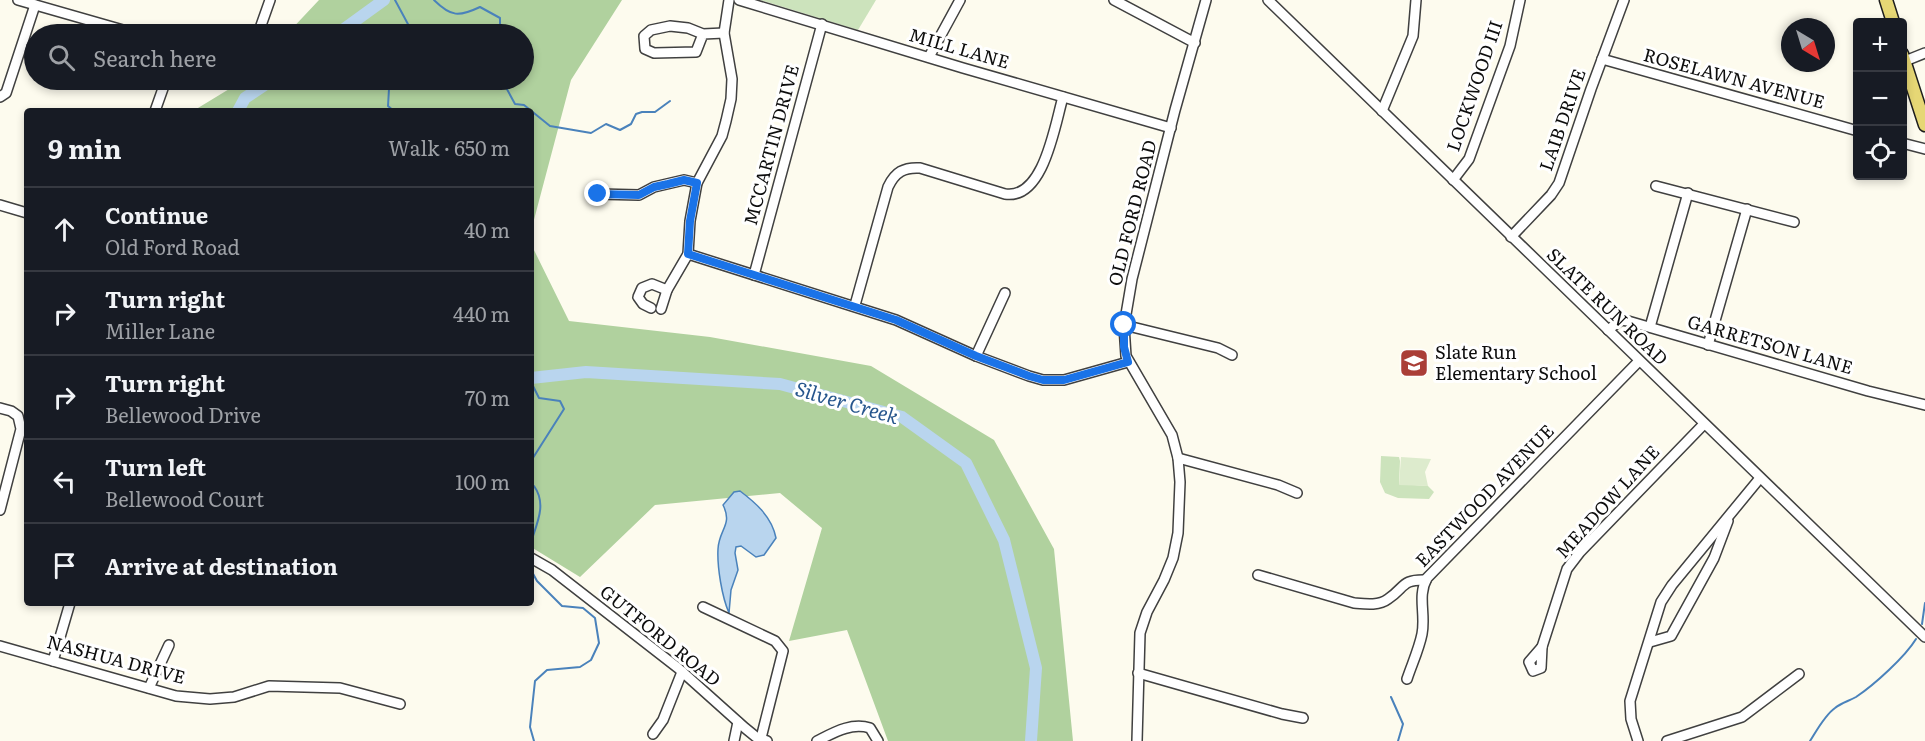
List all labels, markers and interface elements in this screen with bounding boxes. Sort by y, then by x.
street label: LOCKWOOD III [1439,16,1509,155]
north arrow [1781,18,1835,72]
map controls [1853,18,1907,180]
button: + [1853,18,1907,72]
street label: MILL LANE [906,20,1013,75]
search box [24,24,534,90]
street label: ROSELAWN AVENUE [1641,40,1828,115]
icon: search [45,41,78,74]
text: Search here [93,41,216,74]
street label: MCCARTIN DRIVE [736,61,805,228]
street label: LAIB DRIVE [1531,65,1592,174]
button: − [1853,72,1907,126]
button: locate [1853,126,1907,180]
text: 9 min [48,128,122,167]
text: Walk · 650 m [388,132,510,162]
street label: OLD FORD ROAD [1100,137,1163,289]
route end [584,180,610,206]
text: Continue [105,198,208,231]
icon: ahead [48,213,81,246]
text: 40 m [464,214,510,244]
text: Old Ford Road [105,231,240,261]
street label: SLATE RUN ROAD [1541,241,1675,371]
text: Turn right [105,282,225,315]
icon: right [48,297,81,330]
text: 440 m [453,298,510,328]
street label: GARRETSON LANE [1685,307,1856,380]
route start [1110,311,1136,337]
text: Miller Lane [105,315,215,345]
place label: Slate Run Elementary School [1435,338,1597,386]
school or university icon: Slate Run Elementary School [1398,347,1430,379]
text: Turn right [105,366,225,399]
water label: Silver Creek [792,372,903,430]
icon: right [48,381,81,414]
text: 70 m [465,382,510,412]
text: Bellewood Drive [105,399,261,429]
street label: EASTWOOD AVENUE [1408,417,1559,572]
street label: MEADOW LANE [1549,438,1665,564]
text: Turn left [105,450,206,483]
icon: left [48,465,81,498]
text: 100 m [455,466,510,496]
text: Bellewood Court [105,483,264,513]
icon: arrive [48,549,81,582]
text: Arrive at destination [105,549,338,582]
street label: GUTFORD ROAD [595,578,727,692]
street label: NASHUA DRIVE [44,627,189,690]

